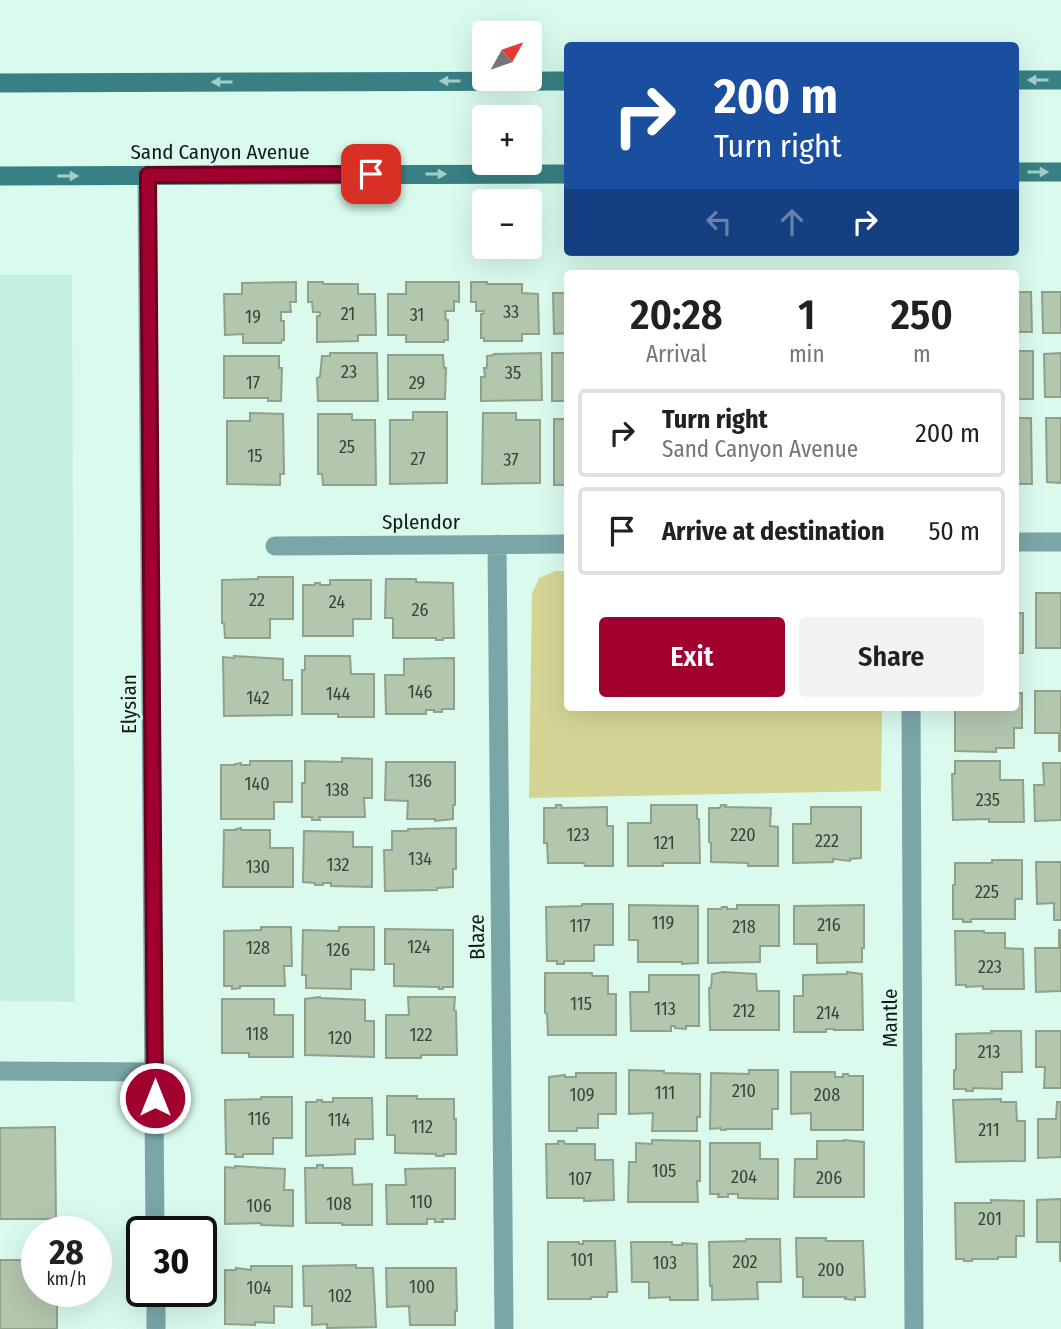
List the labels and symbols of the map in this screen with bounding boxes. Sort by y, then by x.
north arrow [472,21,542,91]
one-way arrow [1027,74,1049,86]
one-way arrow [439,75,461,87]
one-way arrow [211,76,233,88]
street label: Sand Canyon Avenue [130,139,310,165]
pin [341,144,401,204]
one-way arrow [1027,166,1049,178]
one-way arrow [425,168,447,180]
one-way arrow [57,170,79,181]
house number: 33 [503,301,519,323]
house number: 21 [341,303,355,325]
house number: 31 [410,304,424,326]
house number: 19 [245,306,261,328]
house number: 23 [341,361,357,383]
house number: 35 [505,362,521,384]
house number: 17 [246,372,260,394]
house number: 29 [409,372,425,394]
house number: 25 [339,436,355,458]
house number: 15 [247,445,263,467]
house number: 27 [410,448,426,470]
house number: 37 [503,449,519,471]
street label: Splendor [382,509,461,535]
house number: 22 [249,589,265,611]
house number: 24 [329,591,345,613]
house number: 26 [412,599,429,621]
street label: Elysian [116,674,142,734]
house number: 146 [408,681,432,703]
house number: 144 [326,683,351,705]
house number: 142 [246,687,270,709]
house number: 136 [408,770,432,792]
house number: 140 [244,773,270,795]
house number: 138 [325,779,349,801]
house number: 235 [976,789,1000,811]
house number: 123 [566,824,590,846]
house number: 220 [730,824,756,846]
house number: 222 [815,830,839,852]
house number: 121 [653,832,675,854]
house number: 134 [408,848,432,870]
house number: 132 [327,854,350,876]
house number: 130 [246,856,270,878]
house number: 225 [975,881,999,903]
house number: 119 [652,912,674,934]
street label: Blaze [464,914,490,960]
house number: 216 [817,914,841,936]
house number: 117 [569,915,591,937]
house number: 218 [732,916,756,938]
house number: 124 [407,936,431,958]
house number: 128 [246,937,270,959]
house number: 126 [326,939,350,961]
house number: 223 [978,956,1002,978]
street label: Mantle [877,989,903,1047]
house number: 115 [570,993,592,1015]
house number: 113 [654,998,676,1020]
house number: 212 [733,1000,755,1022]
house number: 214 [816,1002,840,1024]
house number: 118 [246,1023,268,1045]
house number: 122 [410,1024,433,1046]
house number: 120 [328,1027,352,1049]
house number: 213 [978,1041,1000,1063]
position arrow [118,1061,192,1135]
house number: 210 [732,1080,756,1102]
house number: 111 [655,1082,675,1104]
house number: 109 [569,1084,595,1106]
house number: 208 [814,1084,840,1106]
house number: 116 [248,1108,270,1130]
house number: 114 [328,1109,351,1131]
house number: 112 [411,1116,433,1138]
house number: 211 [978,1119,1000,1141]
house number: 105 [652,1160,676,1182]
house number: 204 [731,1166,757,1188]
house number: 206 [816,1167,842,1189]
house number: 107 [568,1168,592,1190]
house number: 110 [409,1191,433,1213]
house number: 108 [326,1193,352,1215]
house number: 106 [246,1195,272,1217]
house number: 201 [978,1208,1002,1230]
speed limit sign: 30 [126,1216,217,1307]
house number: 101 [571,1249,593,1271]
house number: 202 [732,1251,758,1273]
house number: 103 [653,1252,677,1274]
house number: 200 [818,1259,844,1281]
house number: 100 [409,1276,435,1298]
house number: 104 [246,1277,272,1299]
house number: 102 [328,1285,352,1307]

